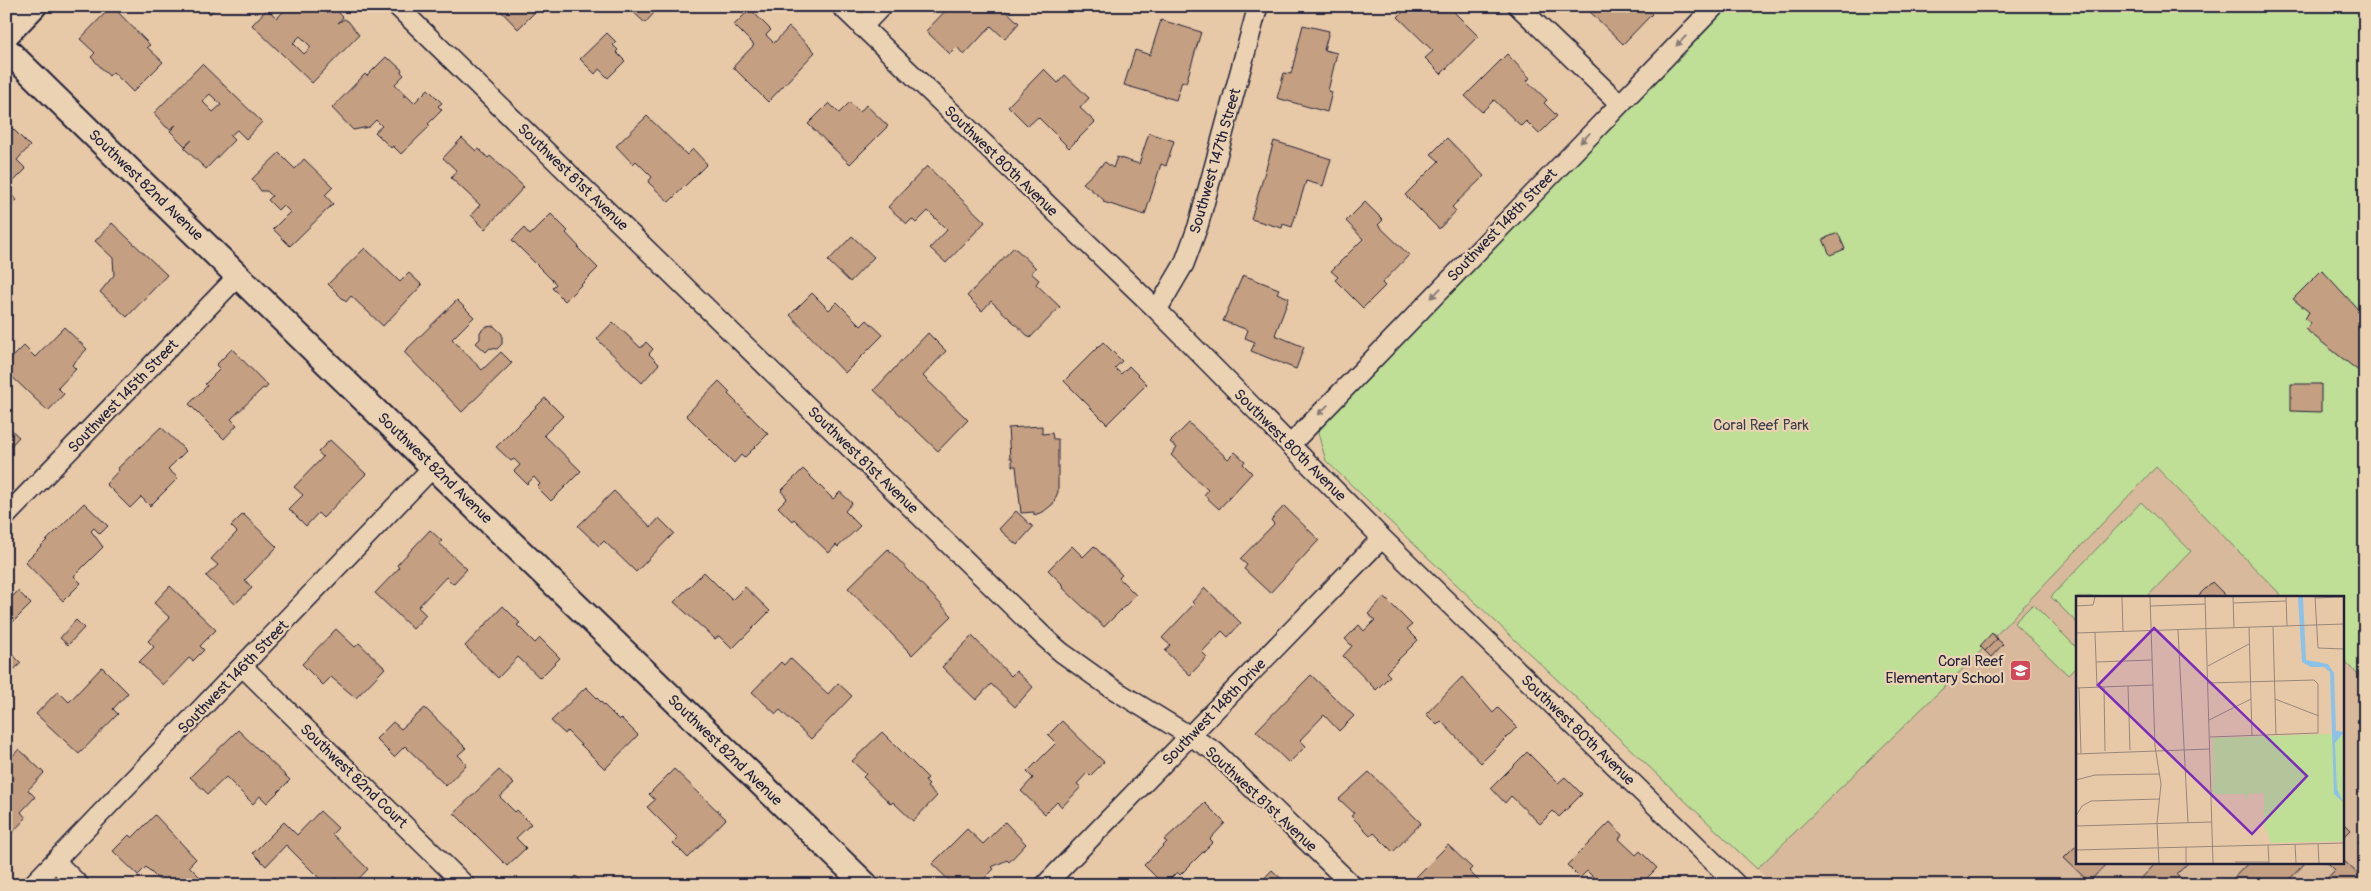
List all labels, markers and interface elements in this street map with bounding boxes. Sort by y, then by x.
one-way arrow [1675,35,1687,47]
street label: Southwest 147th Street [1186,85,1246,236]
street label: Southwest 80th Avenue [940,102,1062,221]
street label: Southwest 81st Avenue [513,120,632,235]
street label: Southwest 82nd Avenue [84,126,207,245]
one-way arrow [1579,132,1591,144]
street label: Southwest 148th Street [1443,164,1562,286]
one-way arrow [1430,287,1442,299]
street label: Southwest 145th Street [64,335,183,457]
street label: Southwest 80th Avenue [1229,385,1350,506]
street label: Southwest 81st Avenue [803,403,922,518]
one-way arrow [1317,403,1329,415]
street label: Southwest 82nd Avenue [373,409,496,528]
park label: Coral Reef Park [1713,416,1810,435]
inset map [2076,596,2344,864]
street label: Southwest 146th Street [174,616,293,738]
place label: Coral Reef Elementary School [1886,652,2004,688]
street label: Southwest 148th Drive [1158,654,1271,770]
school or university icon: Coral Reef Elementary School [2008,658,2032,682]
street label: Southwest 80th Avenue [1517,671,1639,790]
street label: Southwest 82nd Avenue [663,691,786,810]
street label: Southwest 82nd Court [296,720,412,833]
street label: Southwest 81st Avenue [1201,742,1321,857]

